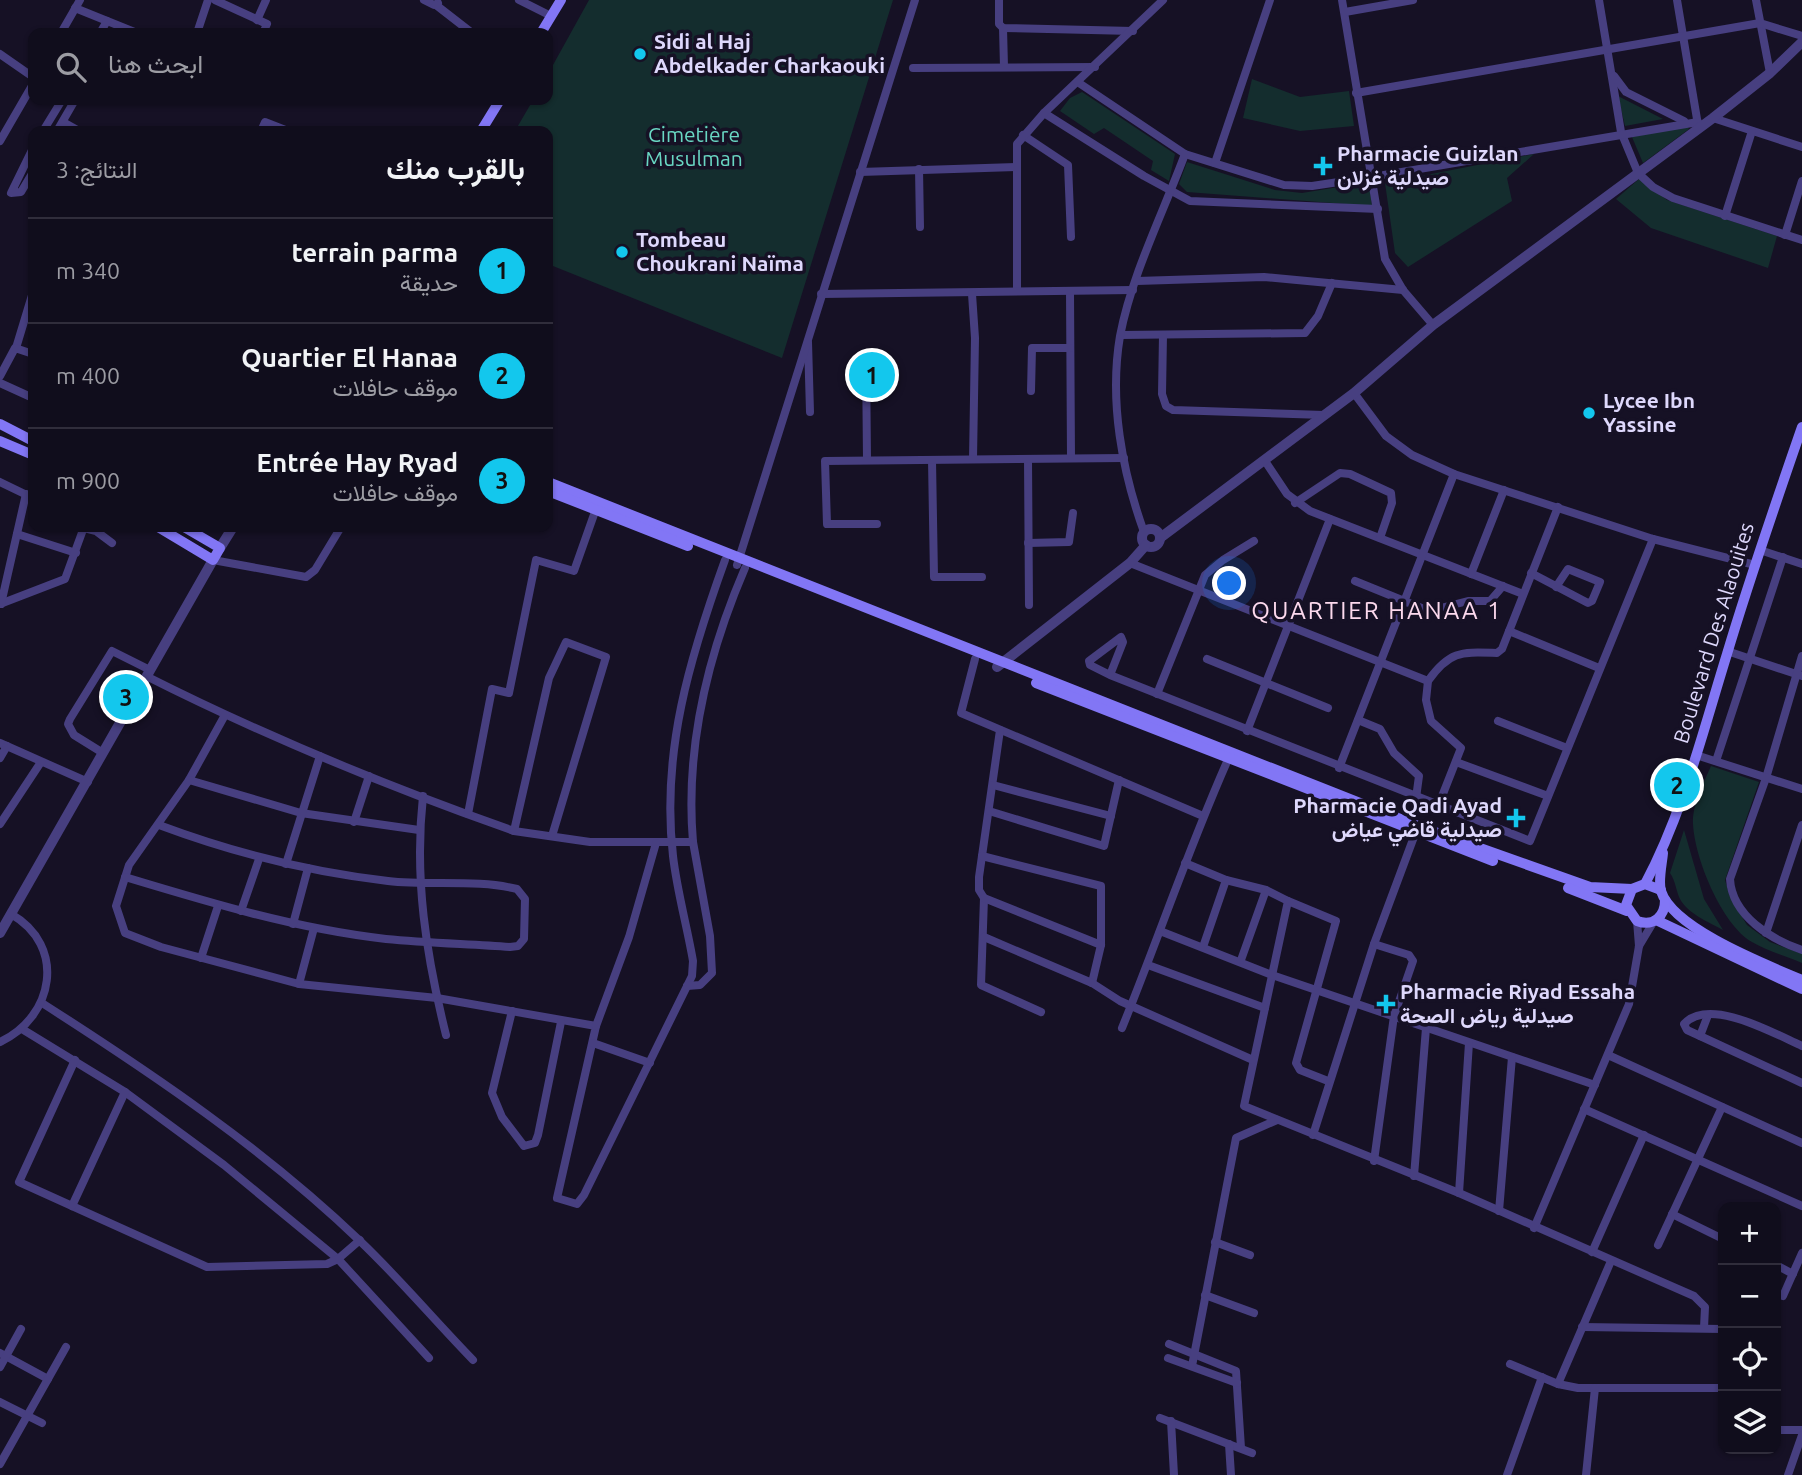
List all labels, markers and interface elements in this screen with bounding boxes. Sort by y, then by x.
search box [28,28,553,105]
place label: Sidi al Haj Abdelkader Charkaouki [654,29,885,77]
marker: Sidi al Haj Abdelkader Charkaouki [632,46,648,62]
icon: search [52,48,90,86]
text: ابحث هنا [108,49,203,78]
park label: Cimetière Musulman [645,122,743,170]
place label: Pharmacie Guizlan صيدلية غزلان [1337,141,1519,191]
text: بالقرب منك [386,151,525,185]
text: النتائج: 3 [56,157,137,182]
marker: Pharmacie Guizlan صيدلية غزلان [1315,158,1331,174]
place label: Tombeau Choukrani Naïma [636,227,804,275]
text: terrain parma [291,238,458,267]
marker: Tombeau Choukrani Naïma [614,244,630,260]
text: 340 m [56,258,120,283]
text: 1 [496,258,509,283]
text: حديقة [400,270,458,295]
text: Quartier El Hanaa [241,343,458,372]
pin: 1 [849,349,895,401]
text: 400 m [56,363,120,388]
text: 2 [496,363,509,388]
text: موقف حافلات [332,375,458,400]
place label: Lycee Ibn Yassine [1603,388,1695,436]
marker: Lycee Ibn Yassine [1581,405,1597,421]
text: Entrée Hay Ryad [256,448,458,477]
text: 900 m [56,468,120,493]
text: 3 [496,468,509,493]
text: موقف حافلات [332,480,458,505]
street label: Boulevard Des Alaouites [1668,520,1758,746]
your location [1212,566,1246,600]
district label: QUARTIER HANAA 1 [1251,597,1503,624]
pin: 3 [103,671,149,723]
pin: 2 [1654,759,1700,811]
place label: Pharmacie Qadi Ayad صيدلية قاضي عياض [1293,793,1502,847]
marker: Pharmacie Qadi Ayad صيدلية قاضي عياض [1508,810,1524,826]
place label: Pharmacie Riyad Essaha صيدلية رياض الصحة [1400,979,1635,1029]
marker: Pharmacie Riyad Essaha صيدلية رياض الصحة [1378,996,1394,1012]
map controls [1718,1202,1781,1454]
button: + [1718,1202,1781,1265]
button: − [1718,1265,1781,1328]
button: locate [1718,1328,1781,1391]
button: layers [1718,1391,1781,1454]

